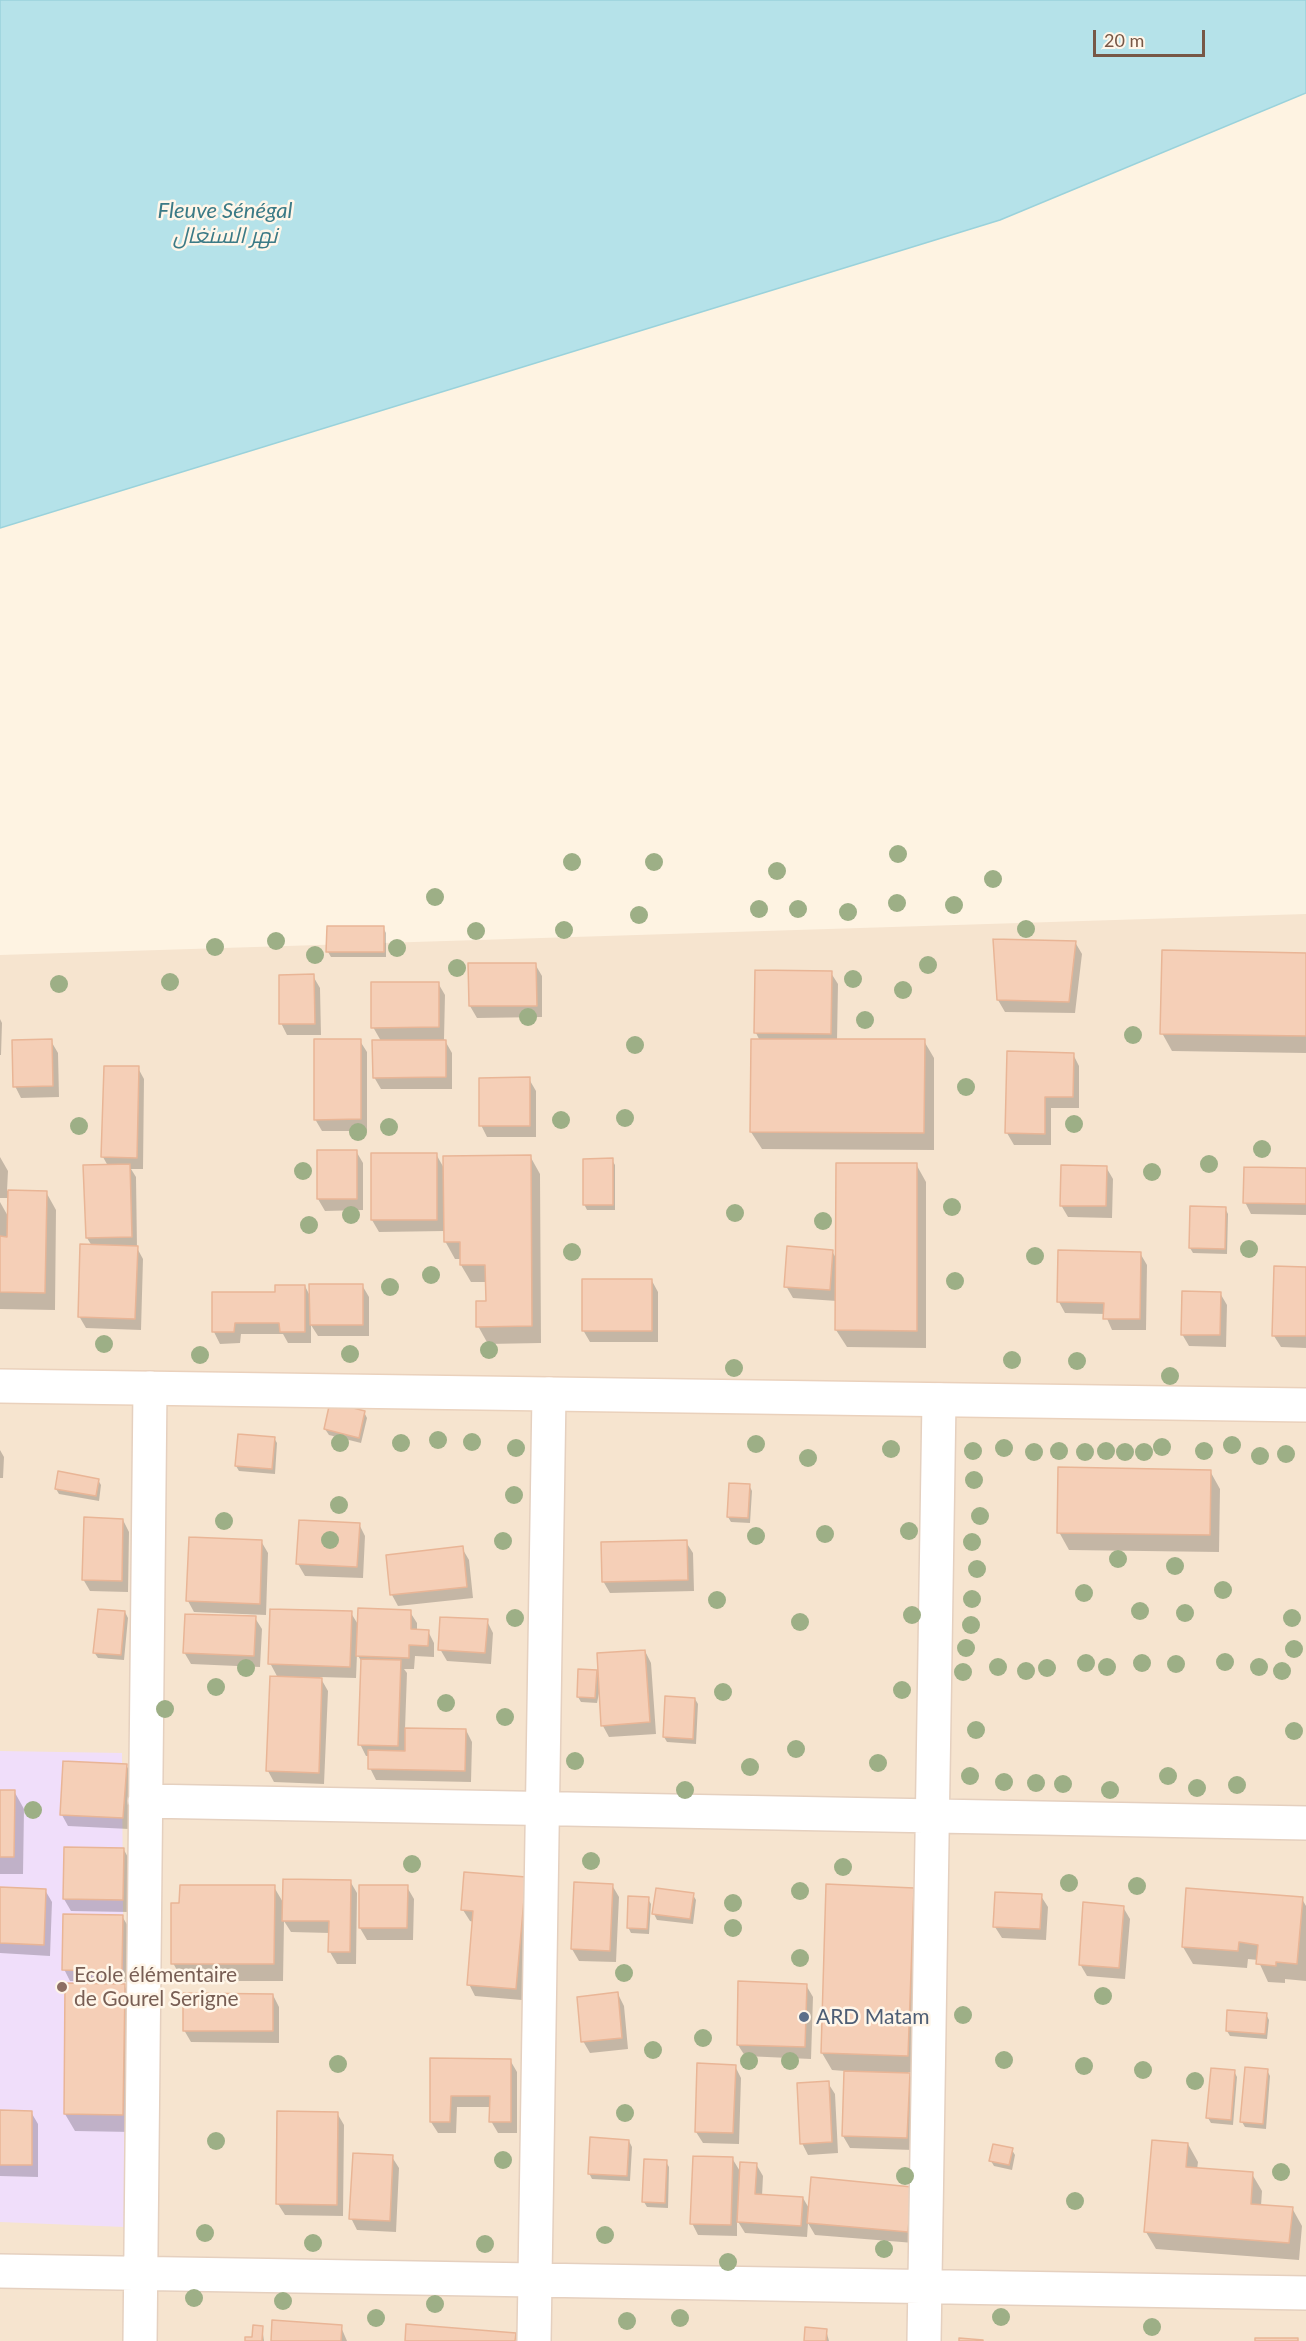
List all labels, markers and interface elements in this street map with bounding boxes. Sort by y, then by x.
scale bar [1096,18,1208,56]
text: 20 m [1104,29,1144,51]
water label: Fleuve Sénégal نهر السنغال [158,198,292,249]
place label: Ecole élémentaire de Gourel Serigne [74,1962,239,2012]
marker: Ecole élémentaire de Gourel Serigne [55,1980,69,1994]
place label: ARD Matam [816,2004,929,2030]
marker: ARD Matam [797,2010,811,2024]

